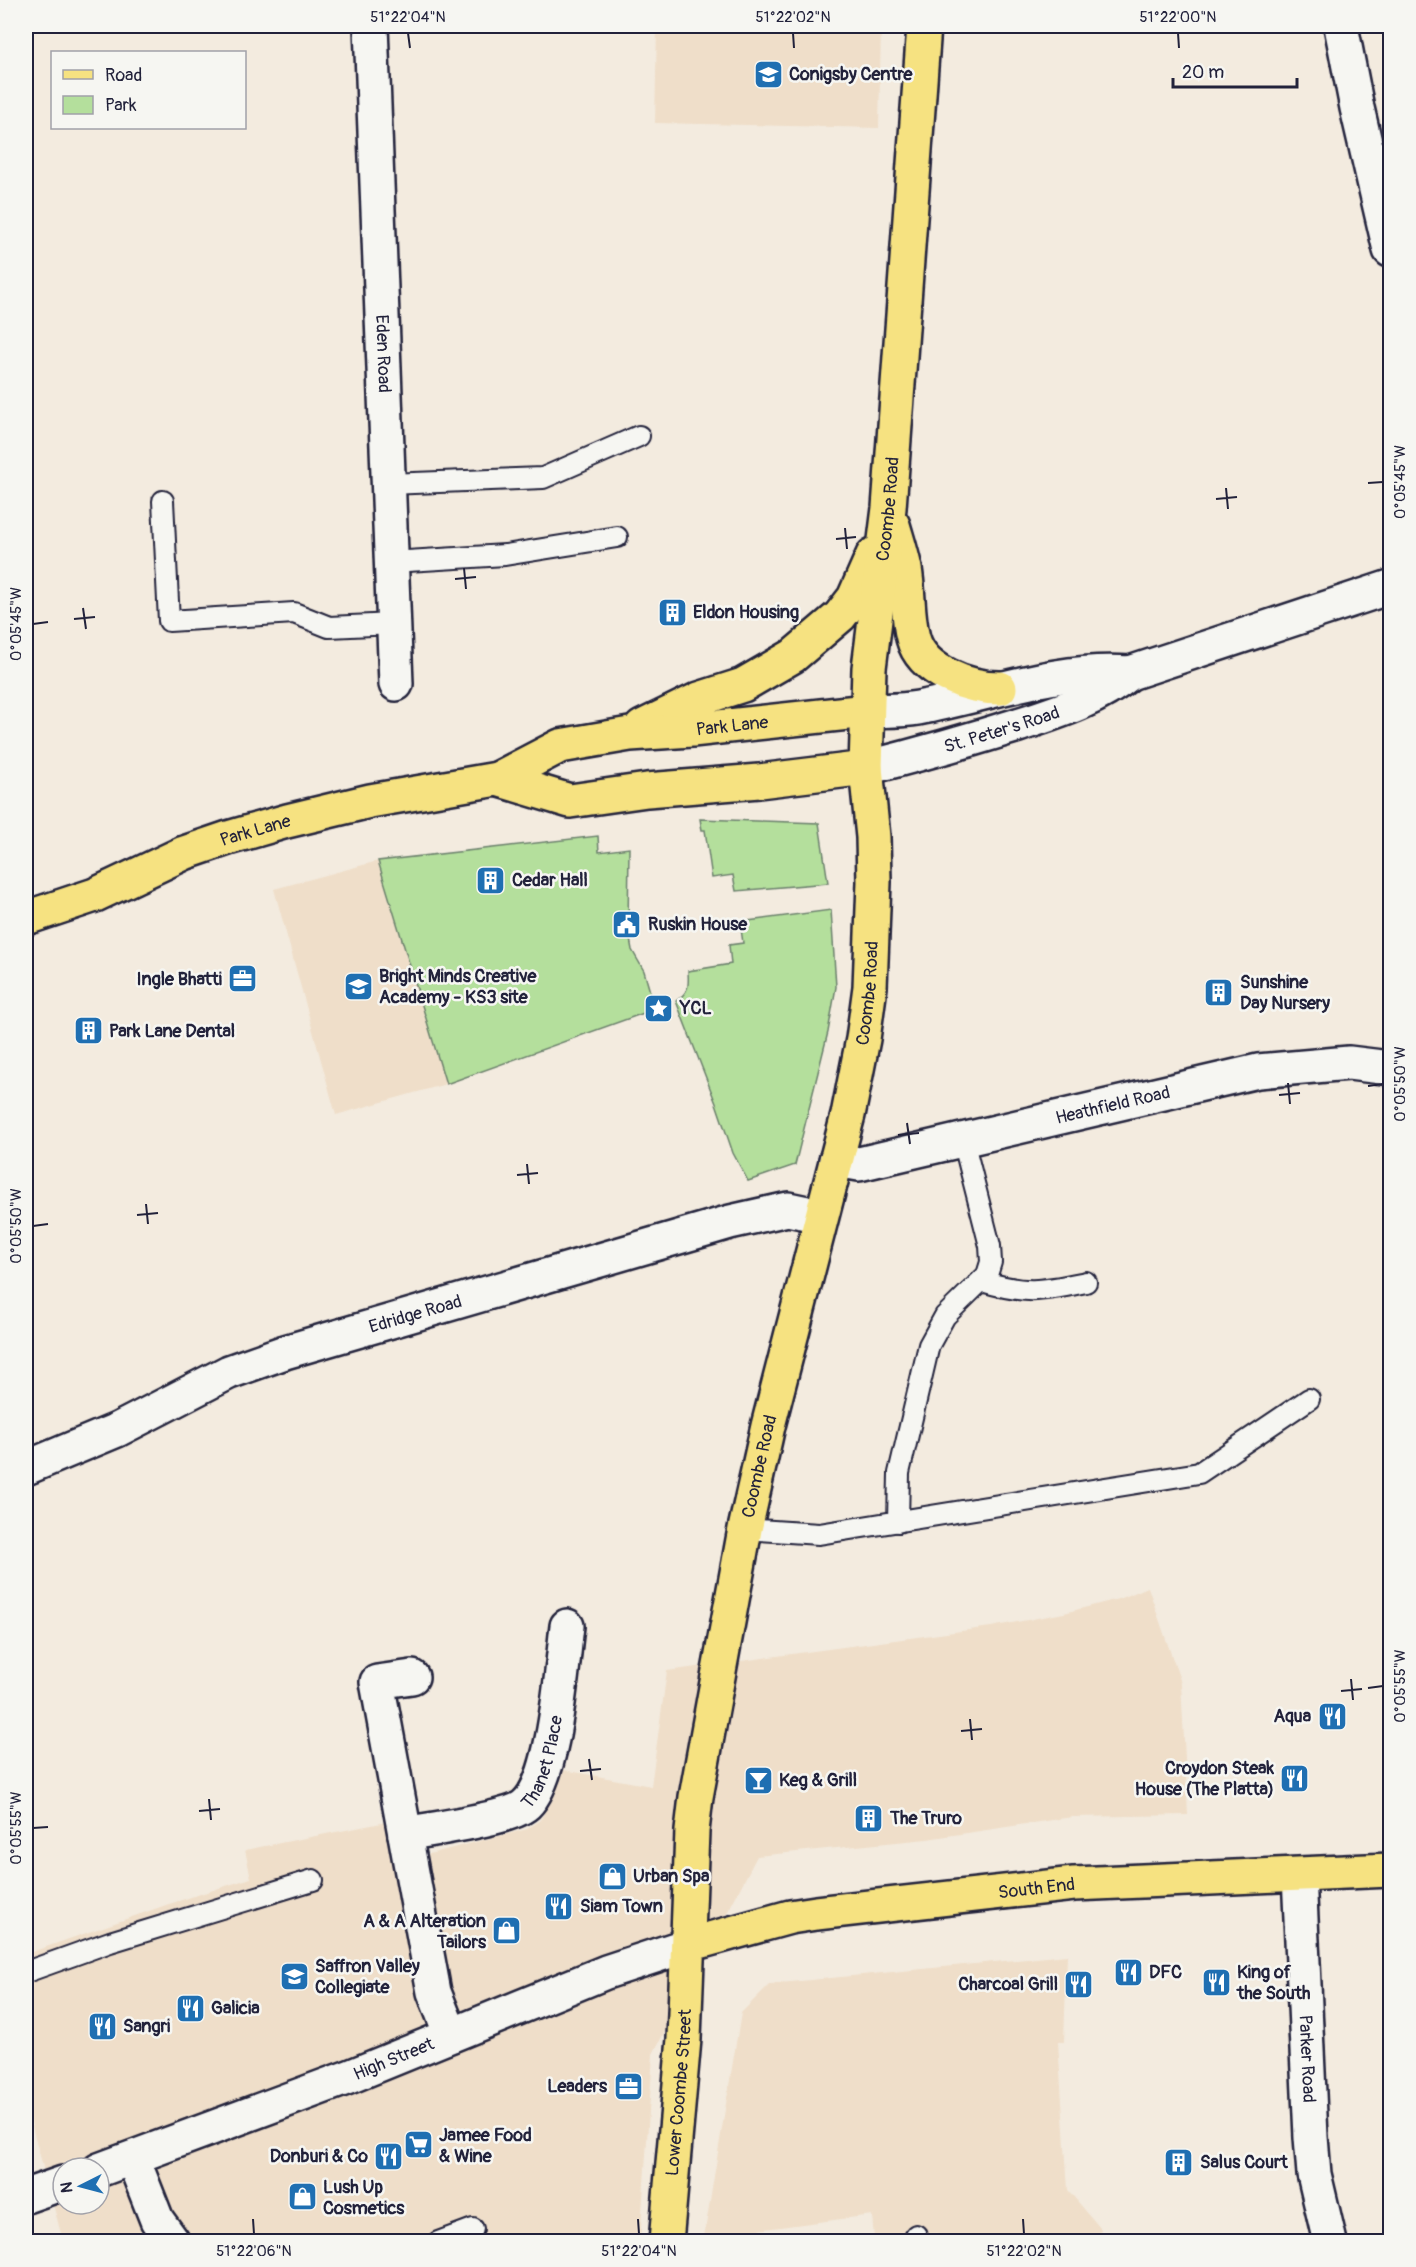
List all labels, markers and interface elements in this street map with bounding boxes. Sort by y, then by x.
text: 51°22'04"N [370,8,446,27]
text: 51°22'02"N [755,8,831,27]
text: 51°22'00"N [1139,8,1217,27]
legend [51,51,246,129]
scale bar [1173,51,1298,89]
school or university icon: Conigsby Centre [752,58,784,90]
text: 20 m [1182,61,1224,84]
place label: Conigsby Centre [789,63,913,86]
text: Road [105,64,142,87]
text: Park [105,94,137,117]
street label: Eden Road [370,314,396,393]
text: 0°05'45"W [1391,445,1410,519]
street label: Coombe Road [871,456,905,562]
text: 0°05'45"W [7,587,26,661]
building icon: Eldon Housing [656,596,688,628]
place label: Eldon Housing [693,601,799,624]
street label: St. Peter's Road [941,701,1063,759]
street label: Park Lane [695,711,770,741]
street label: Park Lane [217,810,294,852]
building icon: Cedar Hall [475,864,507,896]
place label: Cedar Hall [512,869,588,892]
public building icon: Ruskin House [611,908,643,940]
place label: Ruskin House [648,913,748,936]
street label: Coombe Road [851,940,884,1047]
office icon: Ingle Bhatti [227,963,259,995]
place label: Bright Minds Creative Academy - KS3 site [379,965,538,1009]
place label: Ingle Bhatti [136,968,222,991]
school or university icon: Bright Minds Creative Academy - KS3 site [342,970,374,1002]
place label: Sunshine Day Nursery [1240,971,1330,1015]
building icon: Sunshine Day Nursery [1203,976,1235,1008]
place icon: YCL [643,992,675,1024]
place label: YCL [679,997,712,1020]
building icon: Park Lane Dental [72,1015,104,1047]
place label: Park Lane Dental [109,1020,235,1043]
text: 0°05'50"W [1391,1046,1410,1122]
street label: Heathfield Road [1053,1081,1172,1130]
text: 0°05'50"W [7,1188,26,1264]
street label: Edridge Road [366,1290,465,1339]
street label: Coombe Road [737,1412,782,1520]
text: 0°05'55"W [1391,1649,1410,1723]
restaurant icon: Aqua [1316,1700,1348,1732]
place label: Aqua [1273,1705,1312,1728]
street label: Thanet Place [517,1714,568,1814]
place label: Croydon Steak House (The Platta) [1135,1757,1274,1801]
restaurant icon: Croydon Steak House (The Platta) [1279,1762,1311,1794]
bar icon: Keg & Grill [742,1764,774,1796]
place label: Keg & Grill [779,1769,857,1792]
text: 0°05'55"W [7,1791,26,1865]
building icon: The Truro [853,1802,885,1834]
place label: The Truro [889,1807,962,1830]
shop icon: Urban Spa [596,1860,628,1892]
place label: Urban Spa [633,1865,710,1888]
street label: South End [997,1873,1076,1904]
restaurant icon: Siam Town [543,1890,575,1922]
place label: Siam Town [580,1895,663,1918]
place label: A & A Alteration Tailors [363,1910,487,1954]
shop icon: A & A Alteration Tailors [491,1915,523,1947]
place label: Saffron Valley Collegiate [315,1955,420,1999]
restaurant icon: DFC [1112,1956,1144,1988]
school or university icon: Saffron Valley Collegiate [278,1960,310,1992]
place label: DFC [1149,1961,1182,1984]
place label: King of the South [1236,1961,1311,2005]
restaurant icon: King of the South [1200,1966,1232,1998]
restaurant icon: Charcoal Grill [1063,1968,1095,2000]
place label: Charcoal Grill [958,1973,1058,1996]
restaurant icon: Galicia [174,1992,206,2024]
place label: Galicia [211,1997,260,2020]
street label: Lower Coombe Street [661,2008,697,2177]
restaurant icon: Sangri [86,2010,118,2042]
street label: Parker Road [1293,2014,1320,2103]
place label: Sangri [123,2015,170,2038]
street label: High Street [350,2032,438,2086]
office icon: Leaders [612,2070,644,2102]
place label: Leaders [547,2075,608,2098]
place label: Jamee Food & Wine [439,2124,532,2168]
supermarket icon: Jamee Food & Wine [402,2129,434,2161]
restaurant icon: Donburi & Co [373,2140,405,2172]
place label: Donburi & Co [270,2145,368,2168]
building icon: Salus Court [1163,2146,1195,2178]
place label: Salus Court [1200,2151,1288,2174]
north arrow [51,2156,111,2216]
place label: Lush Up Cosmetics [323,2176,405,2220]
text: N [57,2181,78,2194]
shop icon: Lush Up Cosmetics [286,2181,318,2213]
text: 51°22'06"N [216,2242,292,2261]
text: 51°22'04"N [601,2242,677,2261]
text: 51°22'02"N [986,2242,1062,2261]

